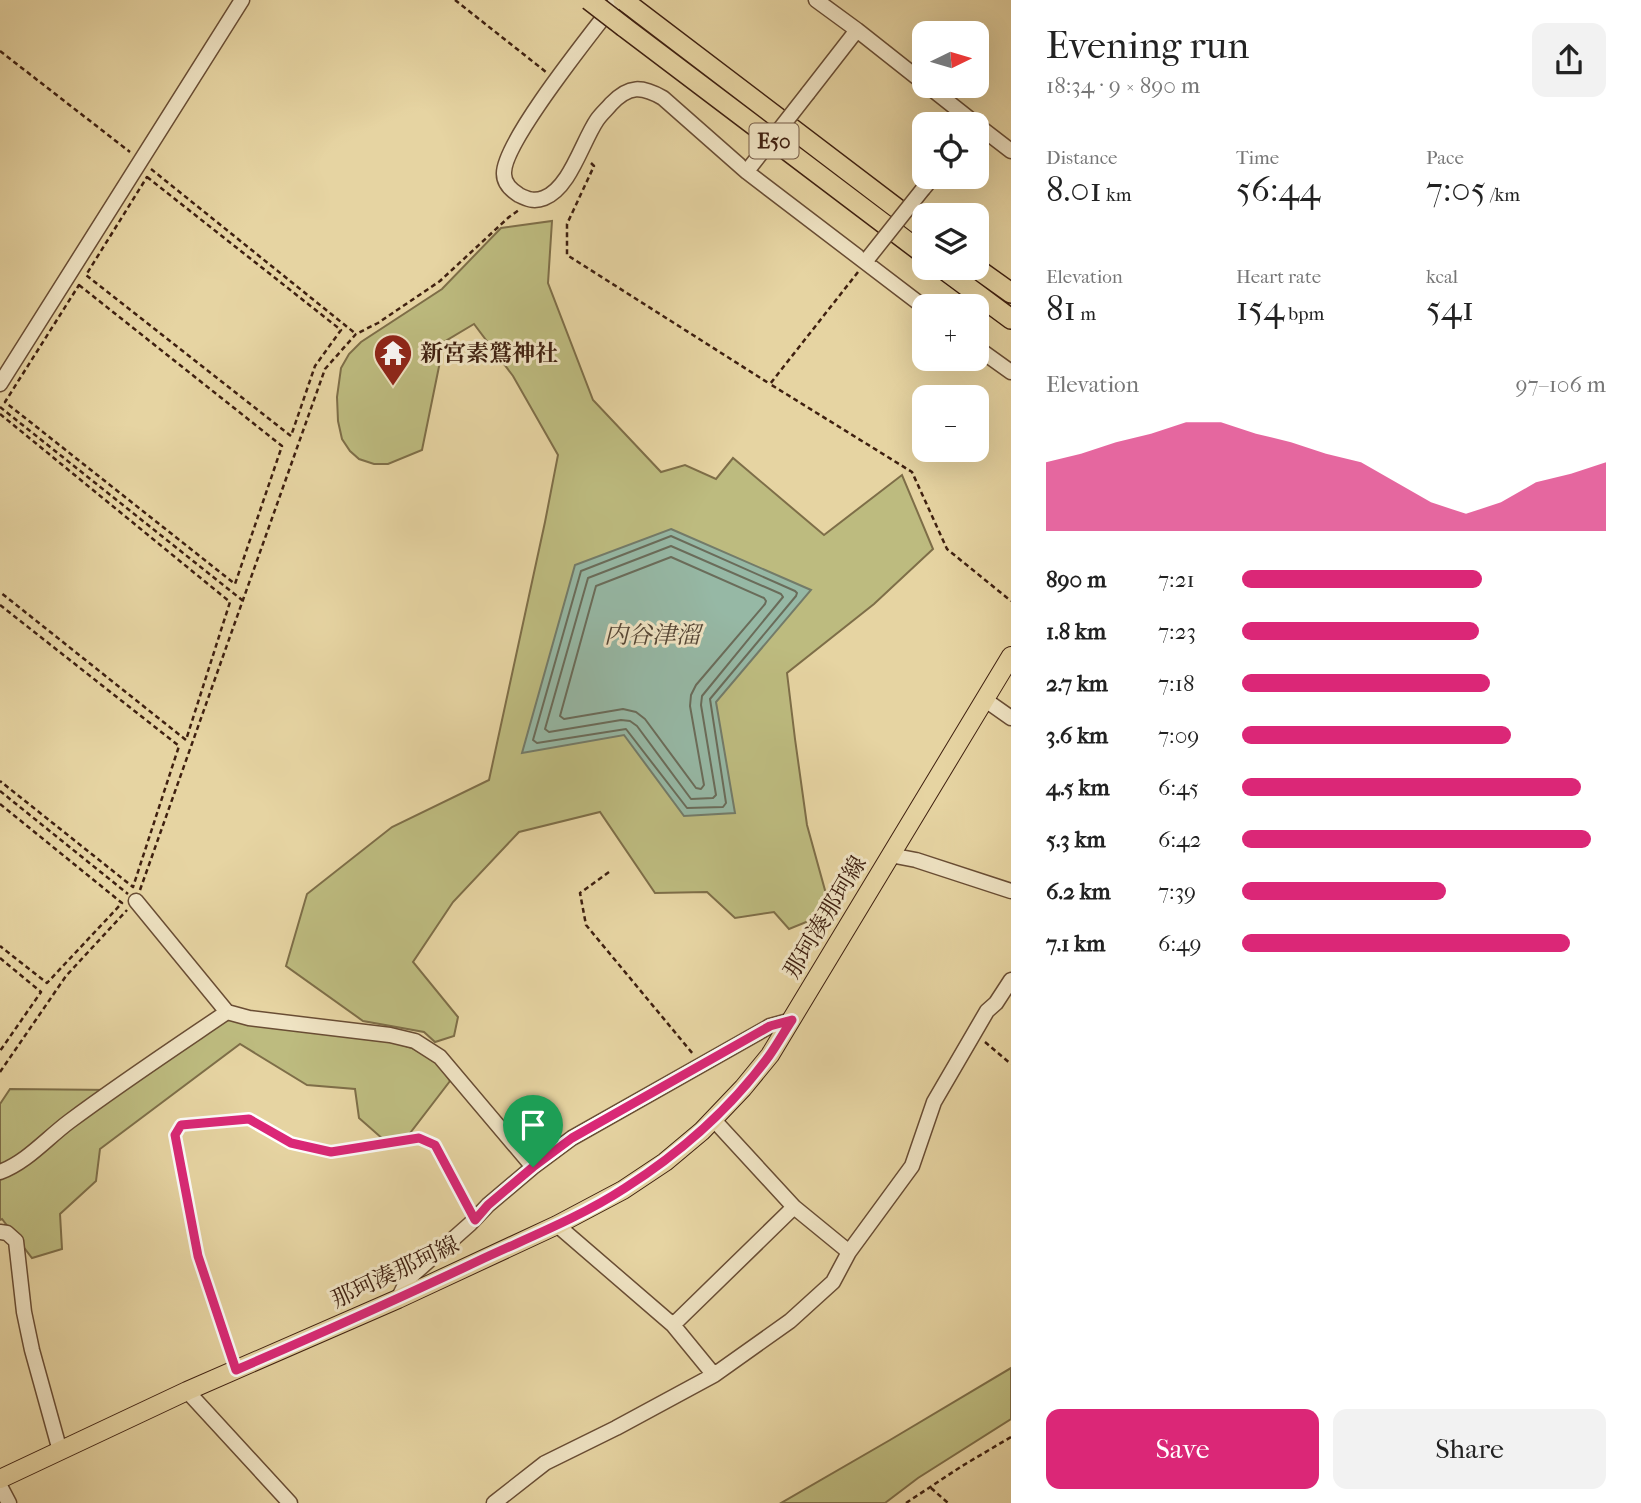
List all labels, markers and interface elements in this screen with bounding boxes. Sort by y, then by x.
north arrow [912,21,989,98]
map controls [912,21,989,462]
text: Evening run [1046,23,1249,68]
button: share [1532,23,1606,97]
text: 18:34 · 9 × 890 m [1046,72,1200,99]
button: locate [912,112,989,189]
road number: E50 [750,124,798,158]
text: Distance [1046,147,1117,169]
text: Time [1236,147,1279,169]
text: Pace [1426,147,1464,169]
text: 8.01 [1046,169,1102,210]
text: 56:44 [1236,169,1320,210]
text: 7:05 [1426,169,1486,210]
text: km [1102,184,1132,206]
text: /km [1486,184,1520,206]
button: layers [912,203,989,280]
text: Elevation [1046,266,1123,288]
text: Heart rate [1236,266,1321,288]
text: kcal [1426,266,1458,288]
text: 81 [1046,288,1076,329]
text: 154 [1236,288,1284,329]
text: 541 [1426,288,1474,329]
button: + [912,294,989,371]
text: m [1076,303,1096,325]
text: bpm [1284,303,1324,325]
temple icon: 新宮素鷲神社 [372,332,414,387]
place label: 新宮素鷲神社 [420,340,558,367]
text: Elevation [1046,371,1139,398]
text: 97–106 m [1516,371,1606,398]
button: − [912,385,989,462]
text: 890 m [1046,566,1106,593]
text: 7:21 [1158,566,1195,593]
text: 1.8 km [1046,618,1106,645]
text: 7:23 [1158,618,1196,645]
water label: 内谷津溜 [604,621,704,649]
text: 2.7 km [1046,670,1108,697]
text: 7:18 [1158,670,1194,697]
text: 3.6 km [1046,722,1108,749]
text: 7:09 [1158,722,1199,749]
text: 4.5 km [1046,774,1110,801]
text: 6:45 [1158,774,1199,801]
text: 5.3 km [1046,826,1106,853]
text: 6:42 [1158,826,1201,853]
street label: 那珂湊那珂線 [778,851,872,983]
text: 6.2 km [1046,878,1111,905]
text: 7:39 [1158,878,1196,905]
text: 7.1 km [1046,930,1105,957]
text: 6:49 [1158,930,1202,957]
pin [503,1095,563,1167]
icon: arrive [514,1106,552,1144]
street label: 那珂湊那珂線 [327,1231,463,1313]
button: Save [1046,1409,1319,1489]
button: Share [1333,1409,1606,1489]

